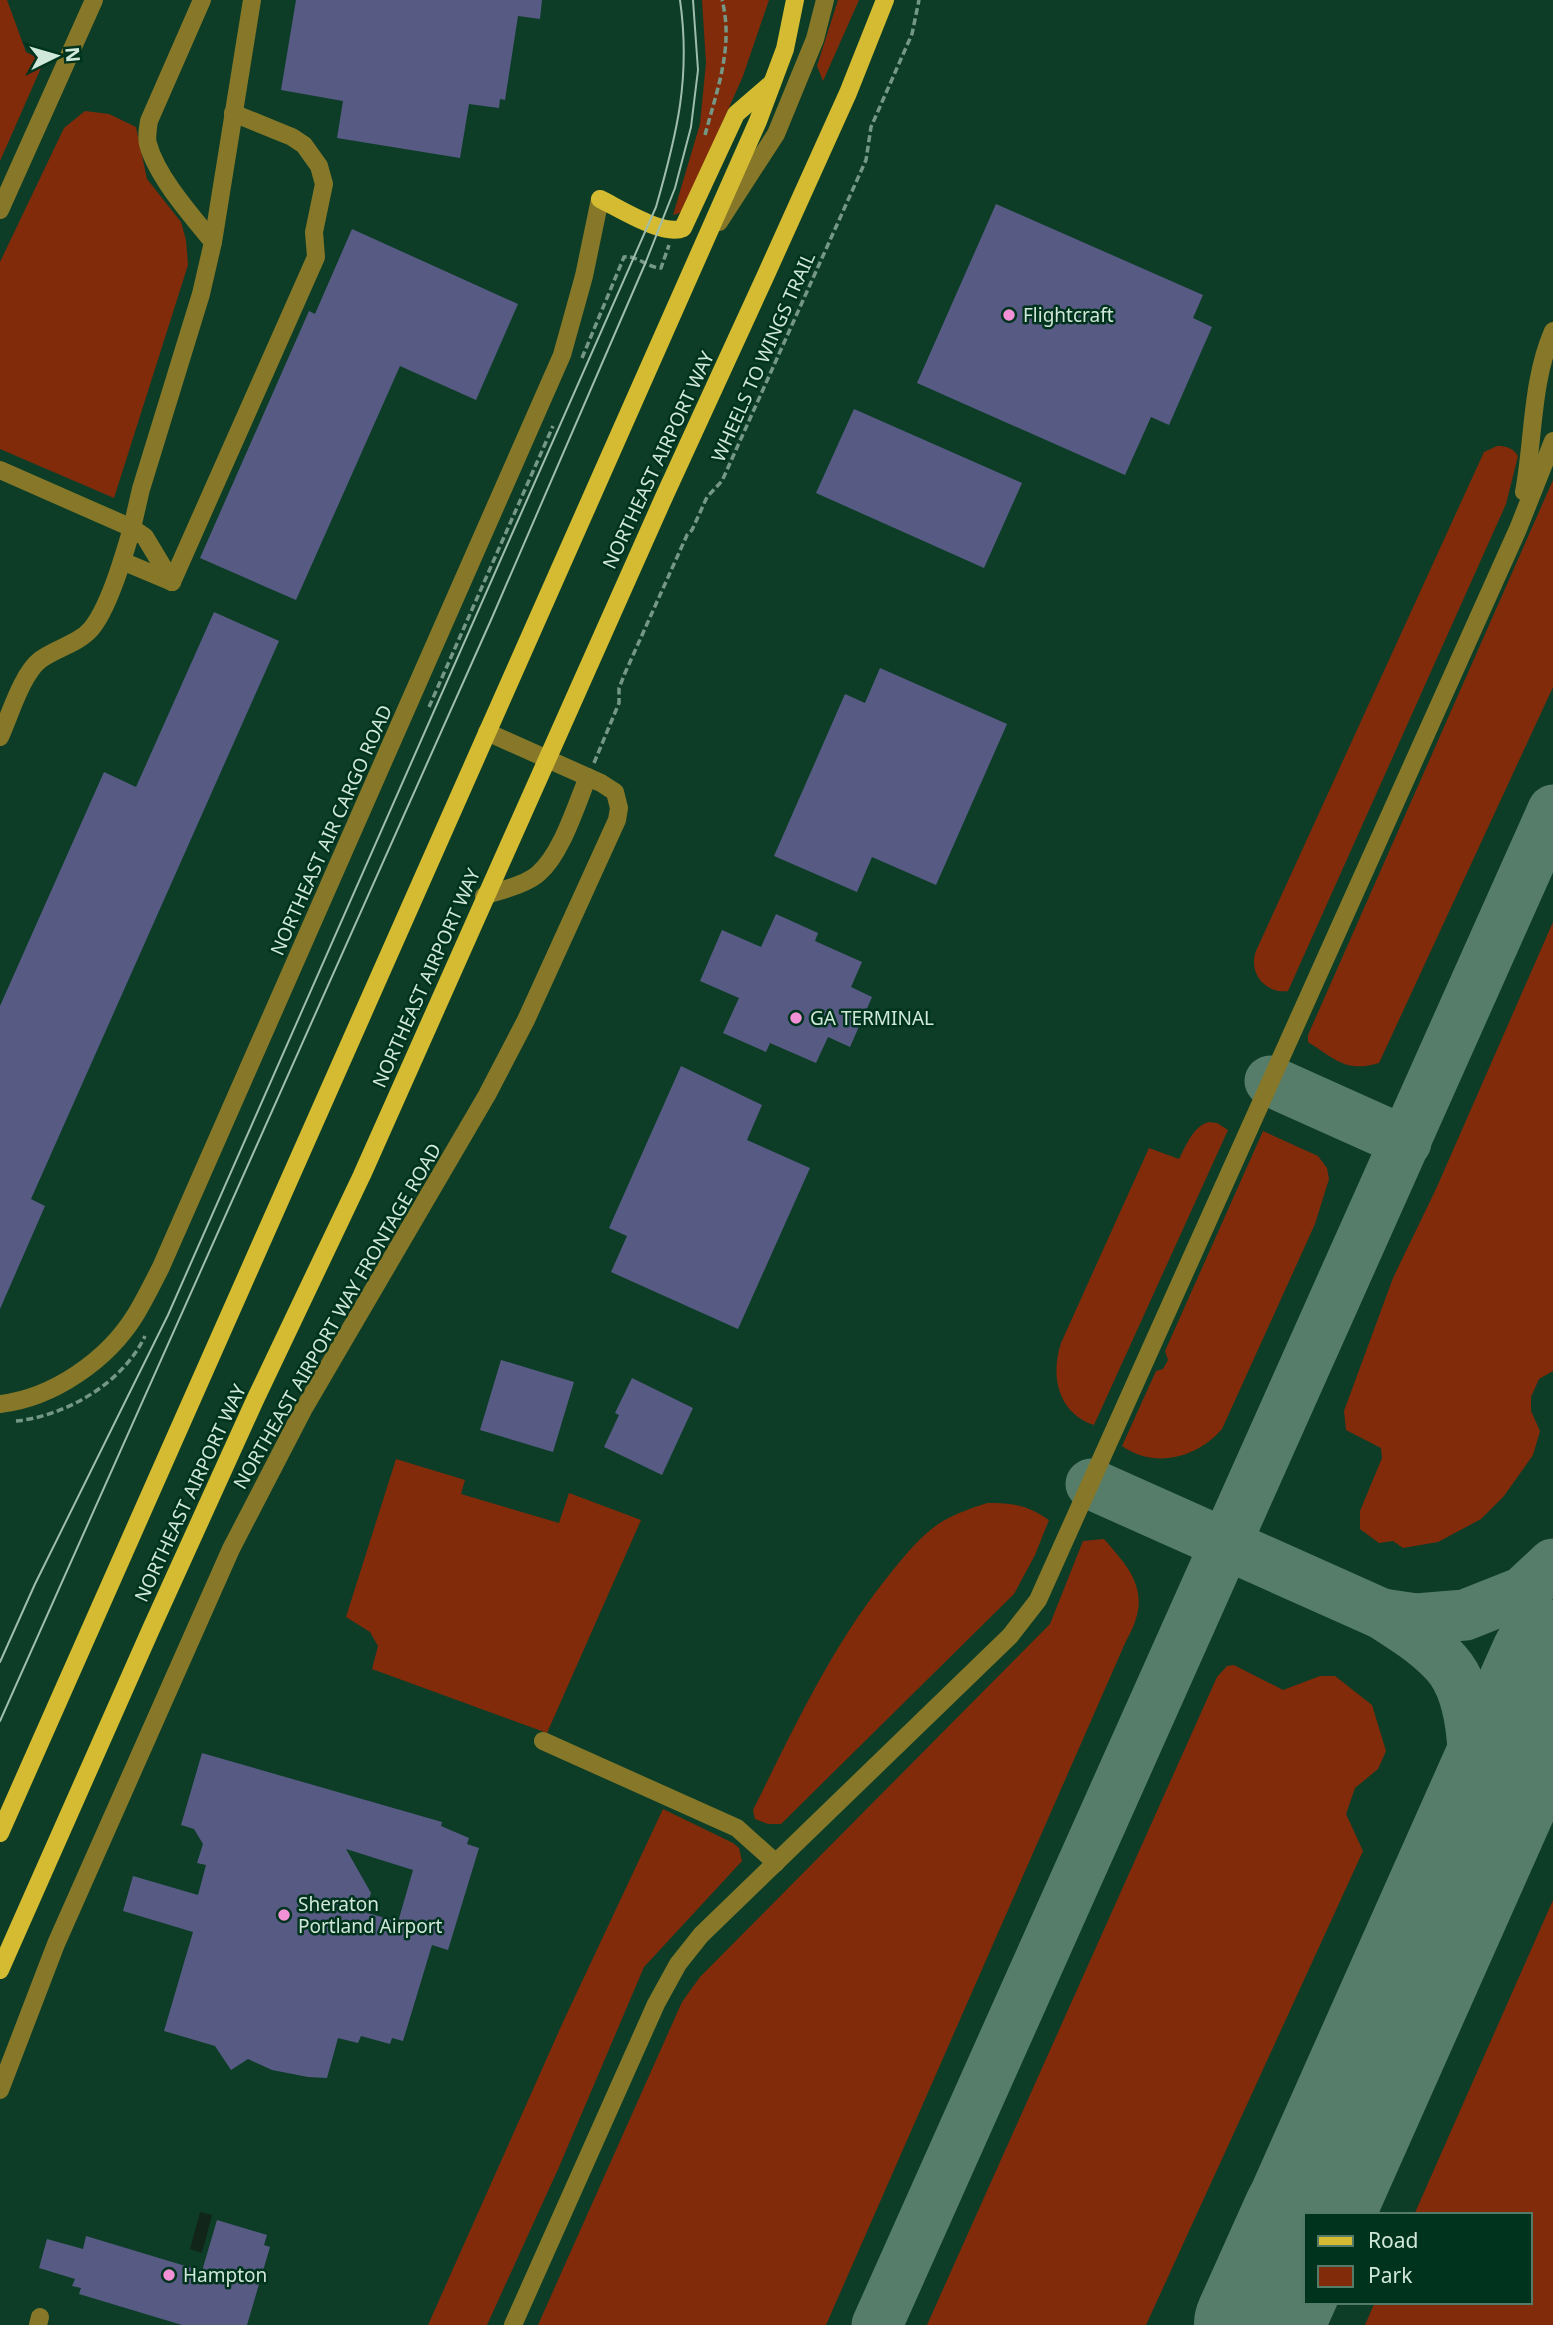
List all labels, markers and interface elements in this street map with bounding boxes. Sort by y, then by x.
north arrow [21,21,91,91]
text: N [59,46,87,63]
street label: WHEELS TO WINGS TRAIL [705,248,821,466]
place label: Flightcraft [1023,302,1114,328]
marker: Flightcraft [1001,307,1017,323]
street label: NORTHEAST AIRPORT WAY [596,347,720,573]
street label: NORTHEAST AIR CARGO ROAD [264,701,398,959]
street label: NORTHEAST AIRPORT WAY [366,864,486,1092]
place label: GA TERMINAL [810,1005,934,1031]
marker: GA TERMINAL [788,1010,804,1026]
street label: NORTHEAST AIRPORT WAY FRONTAGE ROAD [227,1138,447,1494]
street label: NORTHEAST AIRPORT WAY [128,1380,252,1606]
place label: Sheraton Portland Airport [298,1891,443,1939]
marker: Sheraton Portland Airport [276,1907,292,1923]
legend [1304,2213,1532,2304]
text: Road [1368,2226,1418,2254]
text: Park [1368,2261,1413,2289]
place label: Hampton [183,2262,267,2288]
marker: Hampton [161,2267,177,2283]

